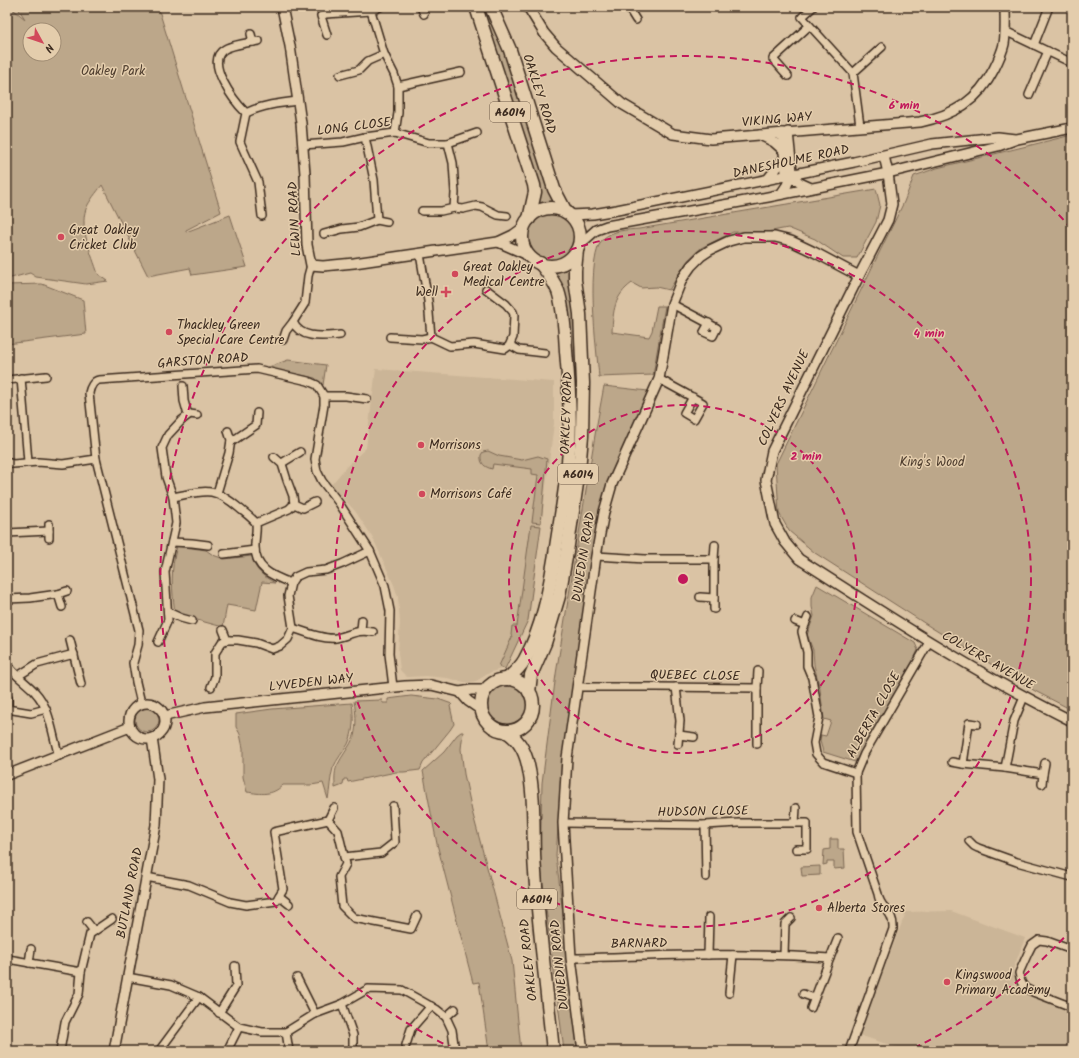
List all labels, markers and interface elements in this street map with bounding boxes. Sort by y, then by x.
north arrow [22,22,62,62]
text: N [40,39,58,56]
street label: OAKLEY ROAD [516,51,562,137]
park label: Oakley Park [81,61,146,82]
text: 6 min [889,96,920,115]
road number: A6014 [490,102,530,122]
street label: VIKING WAY [741,106,813,134]
street label: LONG CLOSE [316,112,393,142]
street label: DANESHOLME ROAD [731,139,851,185]
street label: LEWIN ROAD [283,181,307,257]
place label: Great Oakley Cricket Club [69,220,140,256]
marker: Great Oakley Cricket Club [56,232,66,242]
place label: Great Oakley Medical Centre [463,257,545,293]
marker: Great Oakley Medical Centre [450,269,460,279]
place label: Well [416,282,438,303]
marker: Well [441,287,451,297]
place label: Thackley Green Special Care Centre [177,315,284,351]
text: 4 min [914,324,945,343]
marker: Thackley Green Special Care Centre [164,327,174,337]
street label: COLYERS AVENUE [752,346,816,450]
street label: GARSTON ROAD [157,347,249,375]
street label: OAKLEY ROAD [555,371,579,455]
place label: Morrisons [429,435,481,456]
marker: Morrisons [416,440,426,450]
text: 2 min [790,447,822,466]
park label: King's Wood [900,452,965,473]
road number: A6014 [558,464,598,484]
place label: Morrisons Café [430,484,513,505]
marker: Morrisons Café [417,489,427,499]
street label: DUNEDIN ROAD [567,510,601,604]
centre of rings [676,572,690,586]
street label: COLYERS AVENUE [938,626,1039,696]
street label: QUEBEC CLOSE [650,665,741,687]
street label: LYVEDEN WAY [268,668,355,698]
street label: ALBERTA CLOSE [842,668,907,762]
street label: HUDSON CLOSE [657,801,749,823]
street label: BUTLAND ROAD [111,846,149,940]
road number: A6014 [517,889,557,909]
place label: Alberta Stores [827,898,905,919]
marker: Alberta Stores [814,903,824,913]
street label: OAKLEY ROAD [514,918,544,1002]
street label: DUNEDIN ROAD [545,919,575,1011]
street label: BARNARD [611,933,667,955]
place label: Kingswood Primary Academy [955,965,1051,1001]
marker: Kingswood Primary Academy [942,977,952,987]

